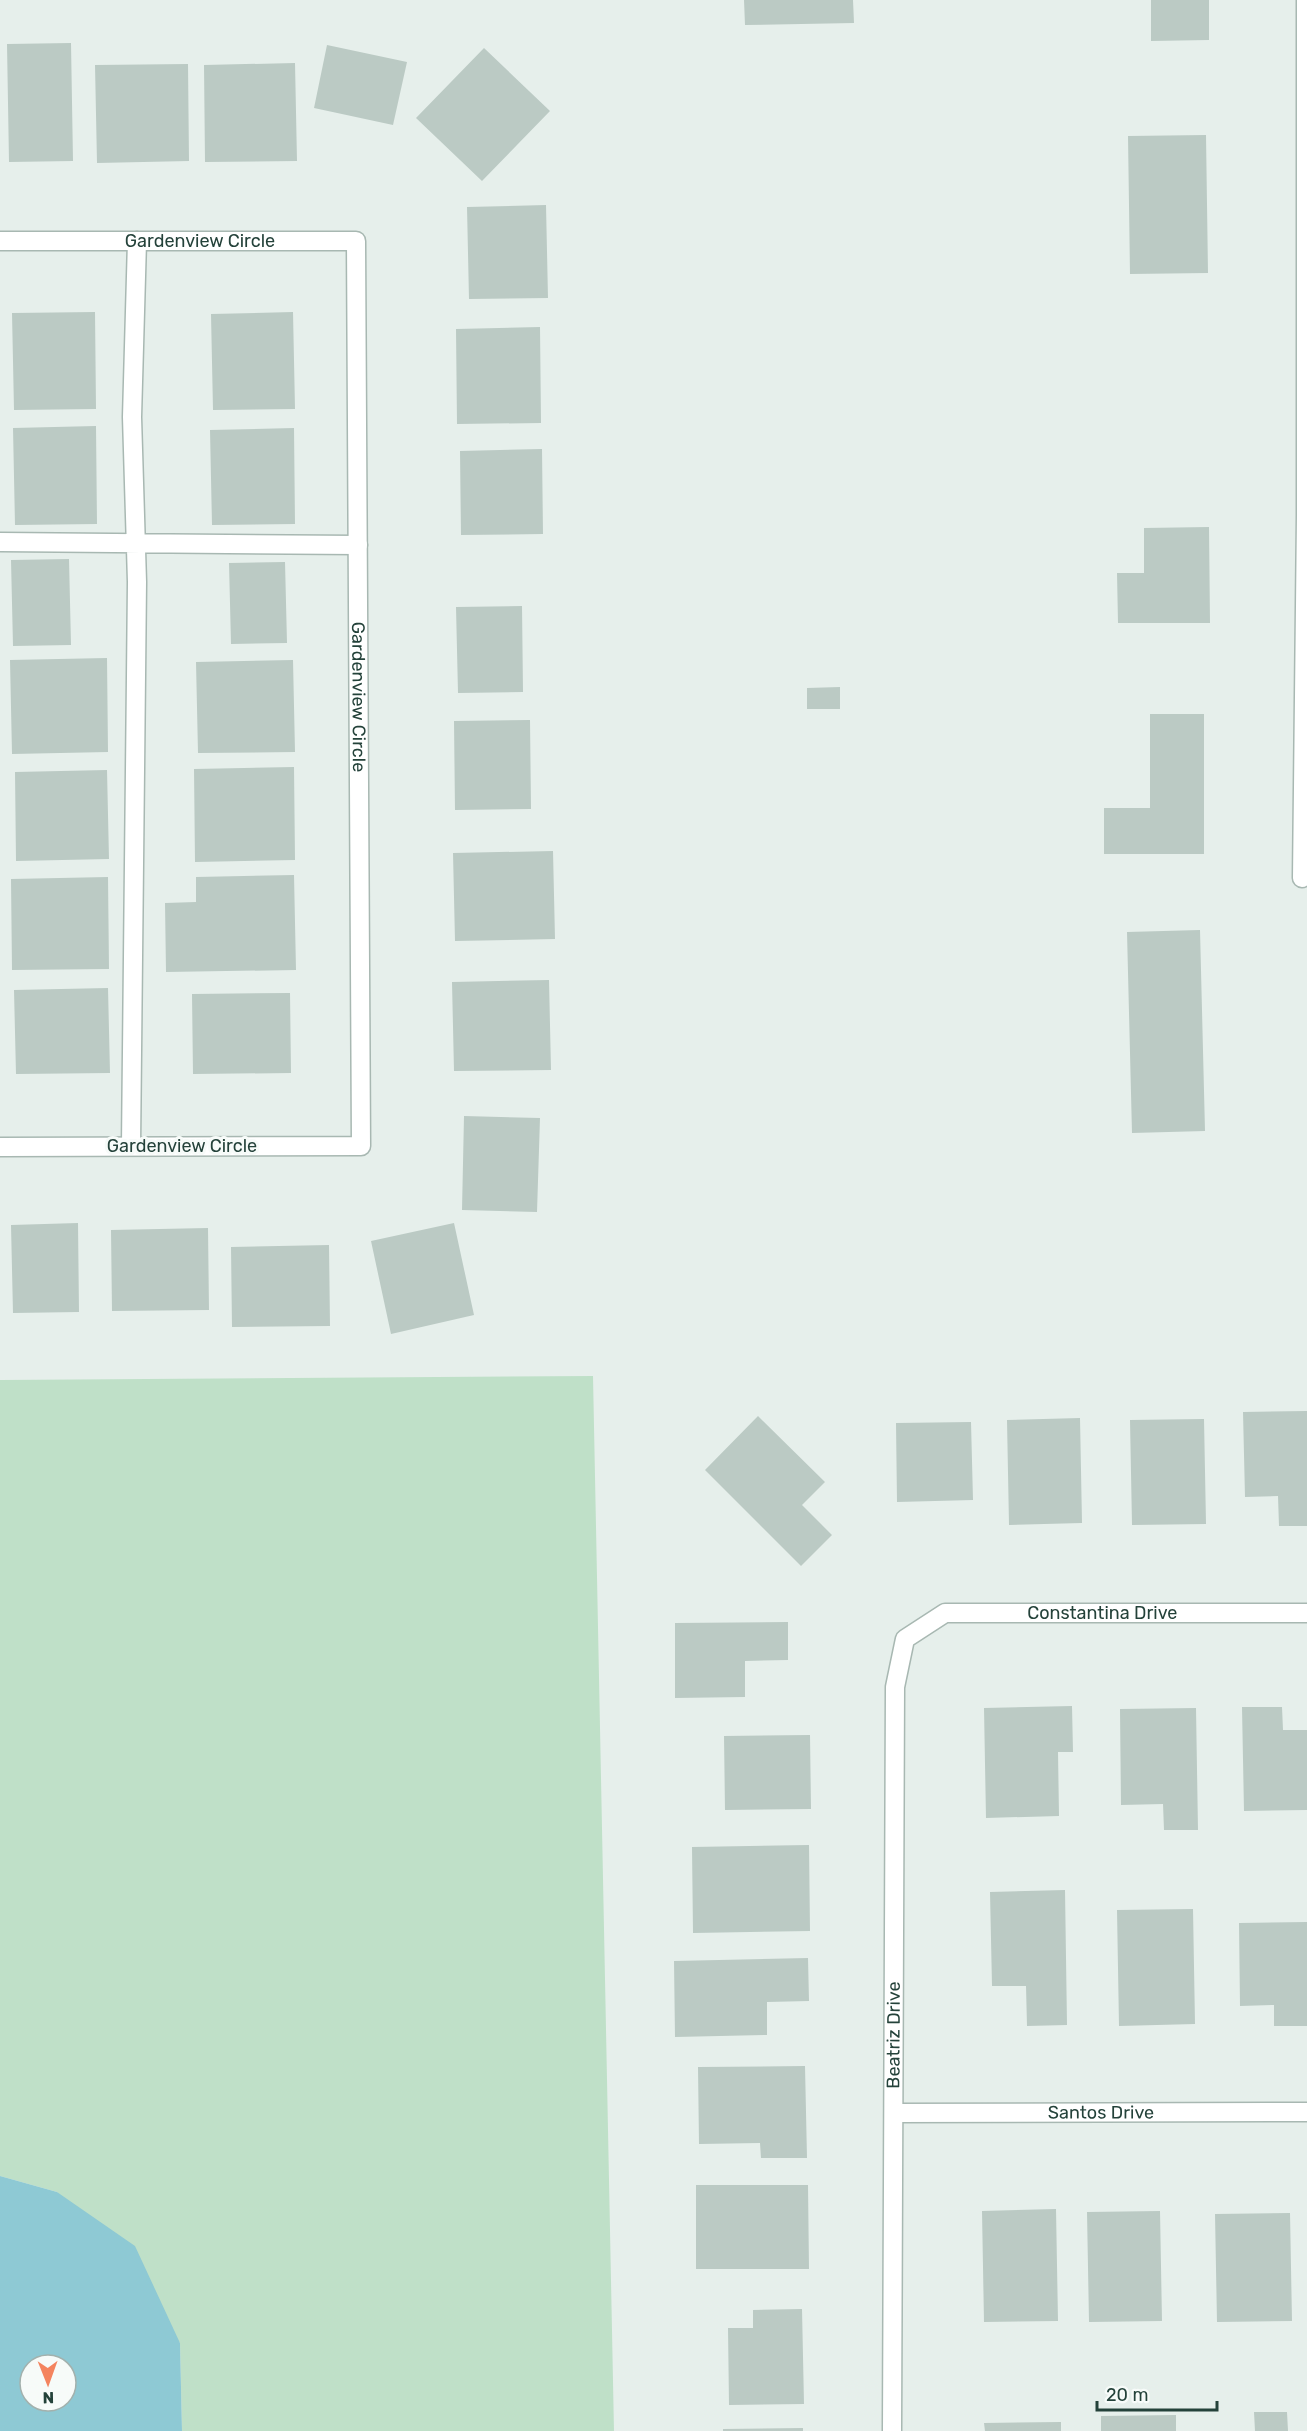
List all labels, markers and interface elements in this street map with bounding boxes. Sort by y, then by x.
street label: Gardenview Circle [125,230,275,252]
street label: Gardenview Circle [347,622,370,772]
street label: Gardenview Circle [107,1135,257,1157]
street label: Constantina Drive [1027,1602,1177,1624]
street label: Beatriz Drive [882,1981,905,2089]
street label: Santos Drive [1048,2101,1154,2124]
north arrow [18,2353,78,2413]
scale bar [1097,2374,1217,2412]
text: 20 m [1106,2384,1148,2406]
text: N [42,2388,54,2407]

